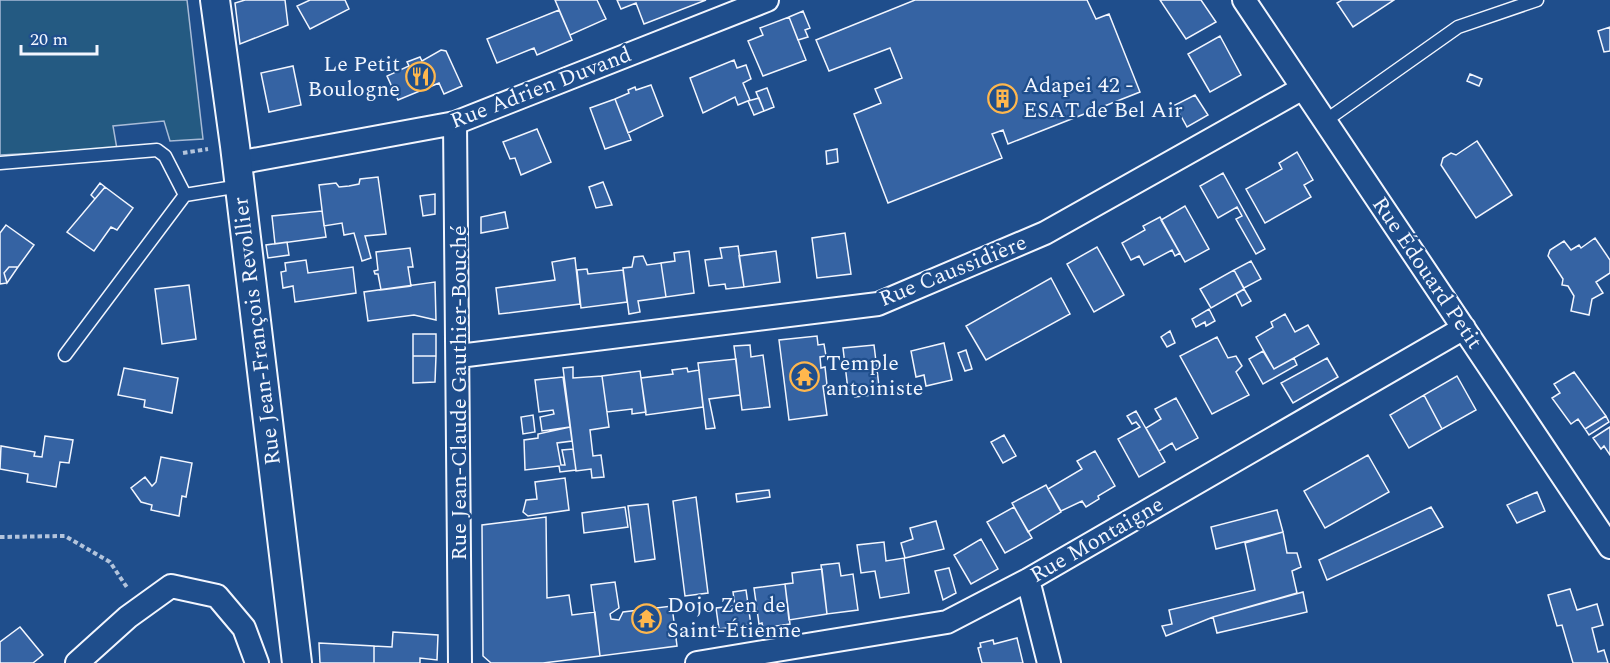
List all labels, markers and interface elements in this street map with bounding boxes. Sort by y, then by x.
scale bar [21,18,98,56]
text: 20 m [30,26,68,53]
street label: Rue Adrien Duvand [446,38,636,138]
place label: Le Petit Boulogne [307,48,400,106]
restaurant icon: Le Petit Boulogne [405,61,437,93]
place label: Adapei 42 - ESAT de Bel Air [1023,69,1183,127]
building icon: Adapei 42 - ESAT de Bel Air [986,82,1018,114]
street label: Rue Édouard Petit [1364,190,1491,356]
street label: Rue Jean-François Revollier [224,195,290,467]
street label: Rue Jean-Claude Gauthier-Bouché [443,225,476,561]
street label: Rue Caussidière [874,226,1032,316]
place label: Temple antoiniste [826,347,923,405]
temple icon: Temple antoiniste [789,360,821,392]
street label: Rue Montaigne [1024,488,1170,592]
place label: Dojo Zen de Saint-Étienne [667,589,801,647]
temple icon: Dojo Zen de Saint-Étienne [630,602,662,634]

